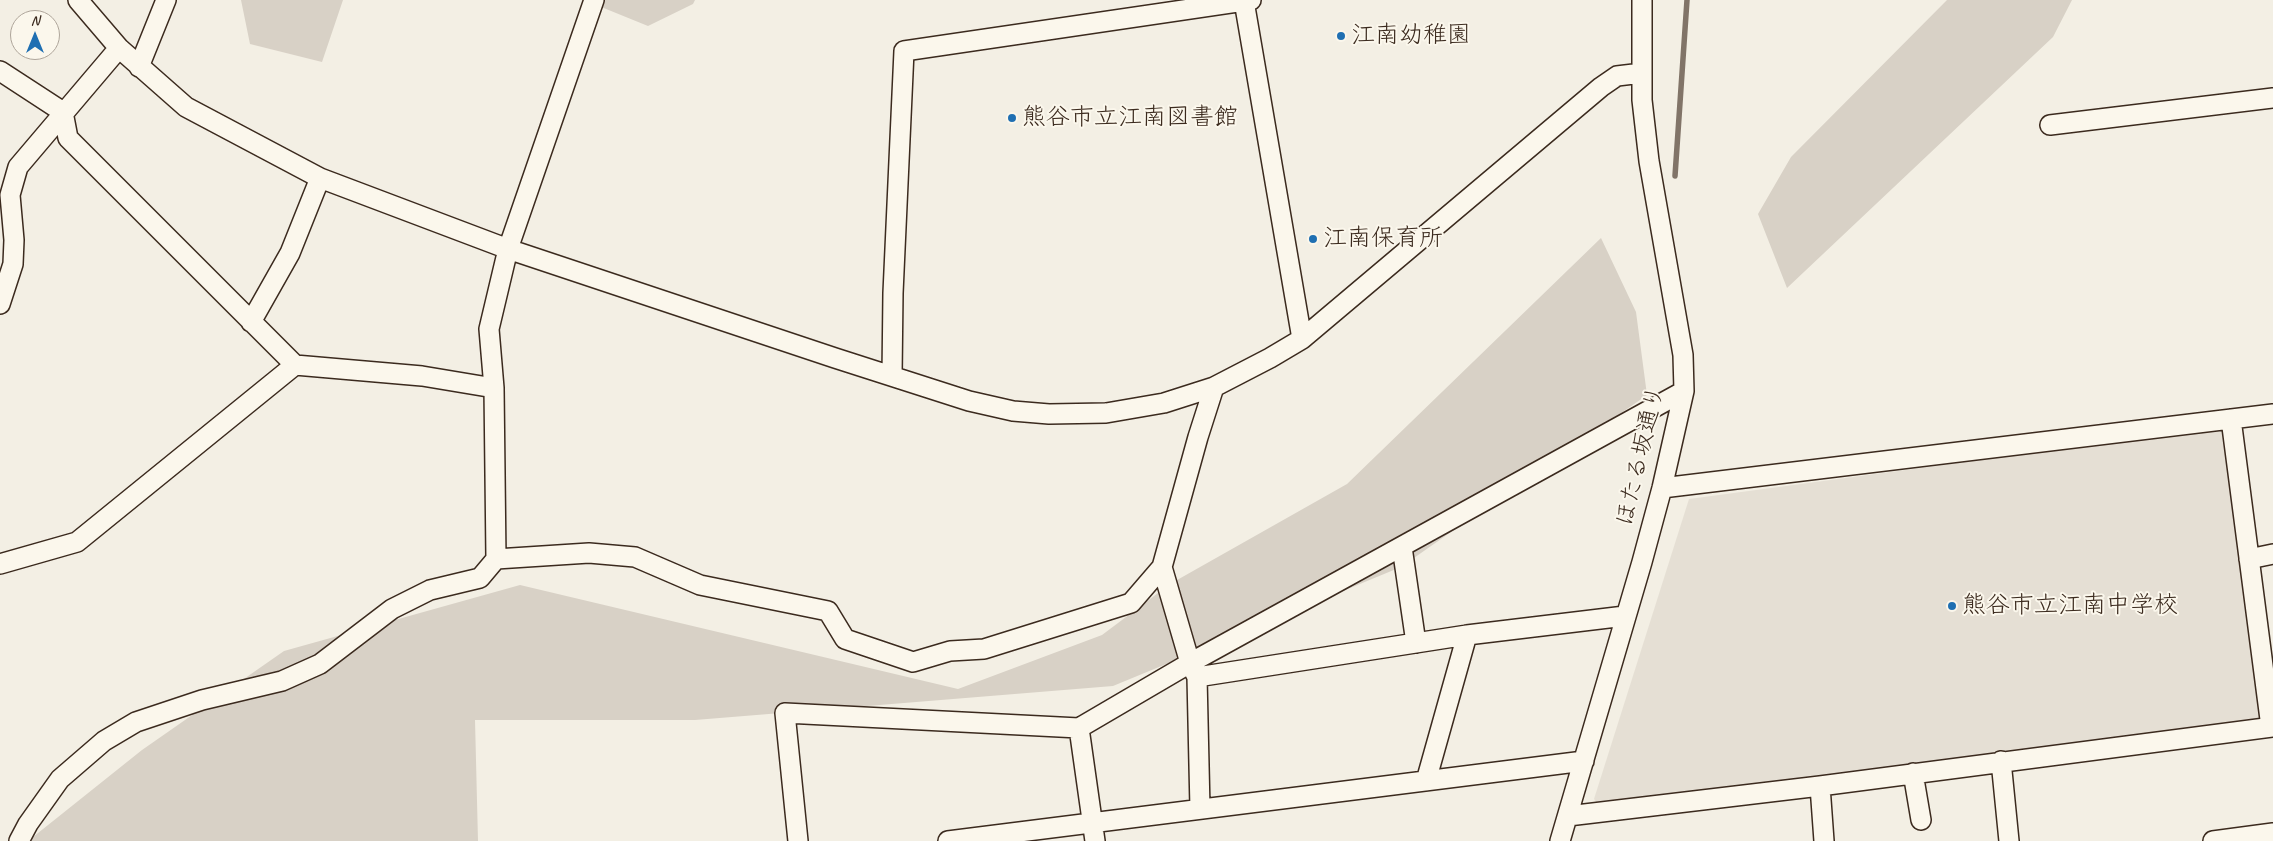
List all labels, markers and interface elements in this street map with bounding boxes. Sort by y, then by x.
north arrow [10,10,60,60]
text: N [31,12,39,29]
place label: 江南幼稚園 [1351,22,1471,50]
marker: 江南幼稚園 [1335,30,1347,42]
place label: 熊谷市立江南図書館 [1022,104,1238,132]
marker: 熊谷市立江南図書館 [1006,112,1018,124]
place label: 江南保育所 [1323,225,1443,253]
marker: 江南保育所 [1307,233,1319,245]
street label: ほたる坂通り [1611,383,1671,529]
place label: 熊谷市立江南中学校 [1962,592,2178,620]
marker: 熊谷市立江南中学校 [1946,600,1958,612]

